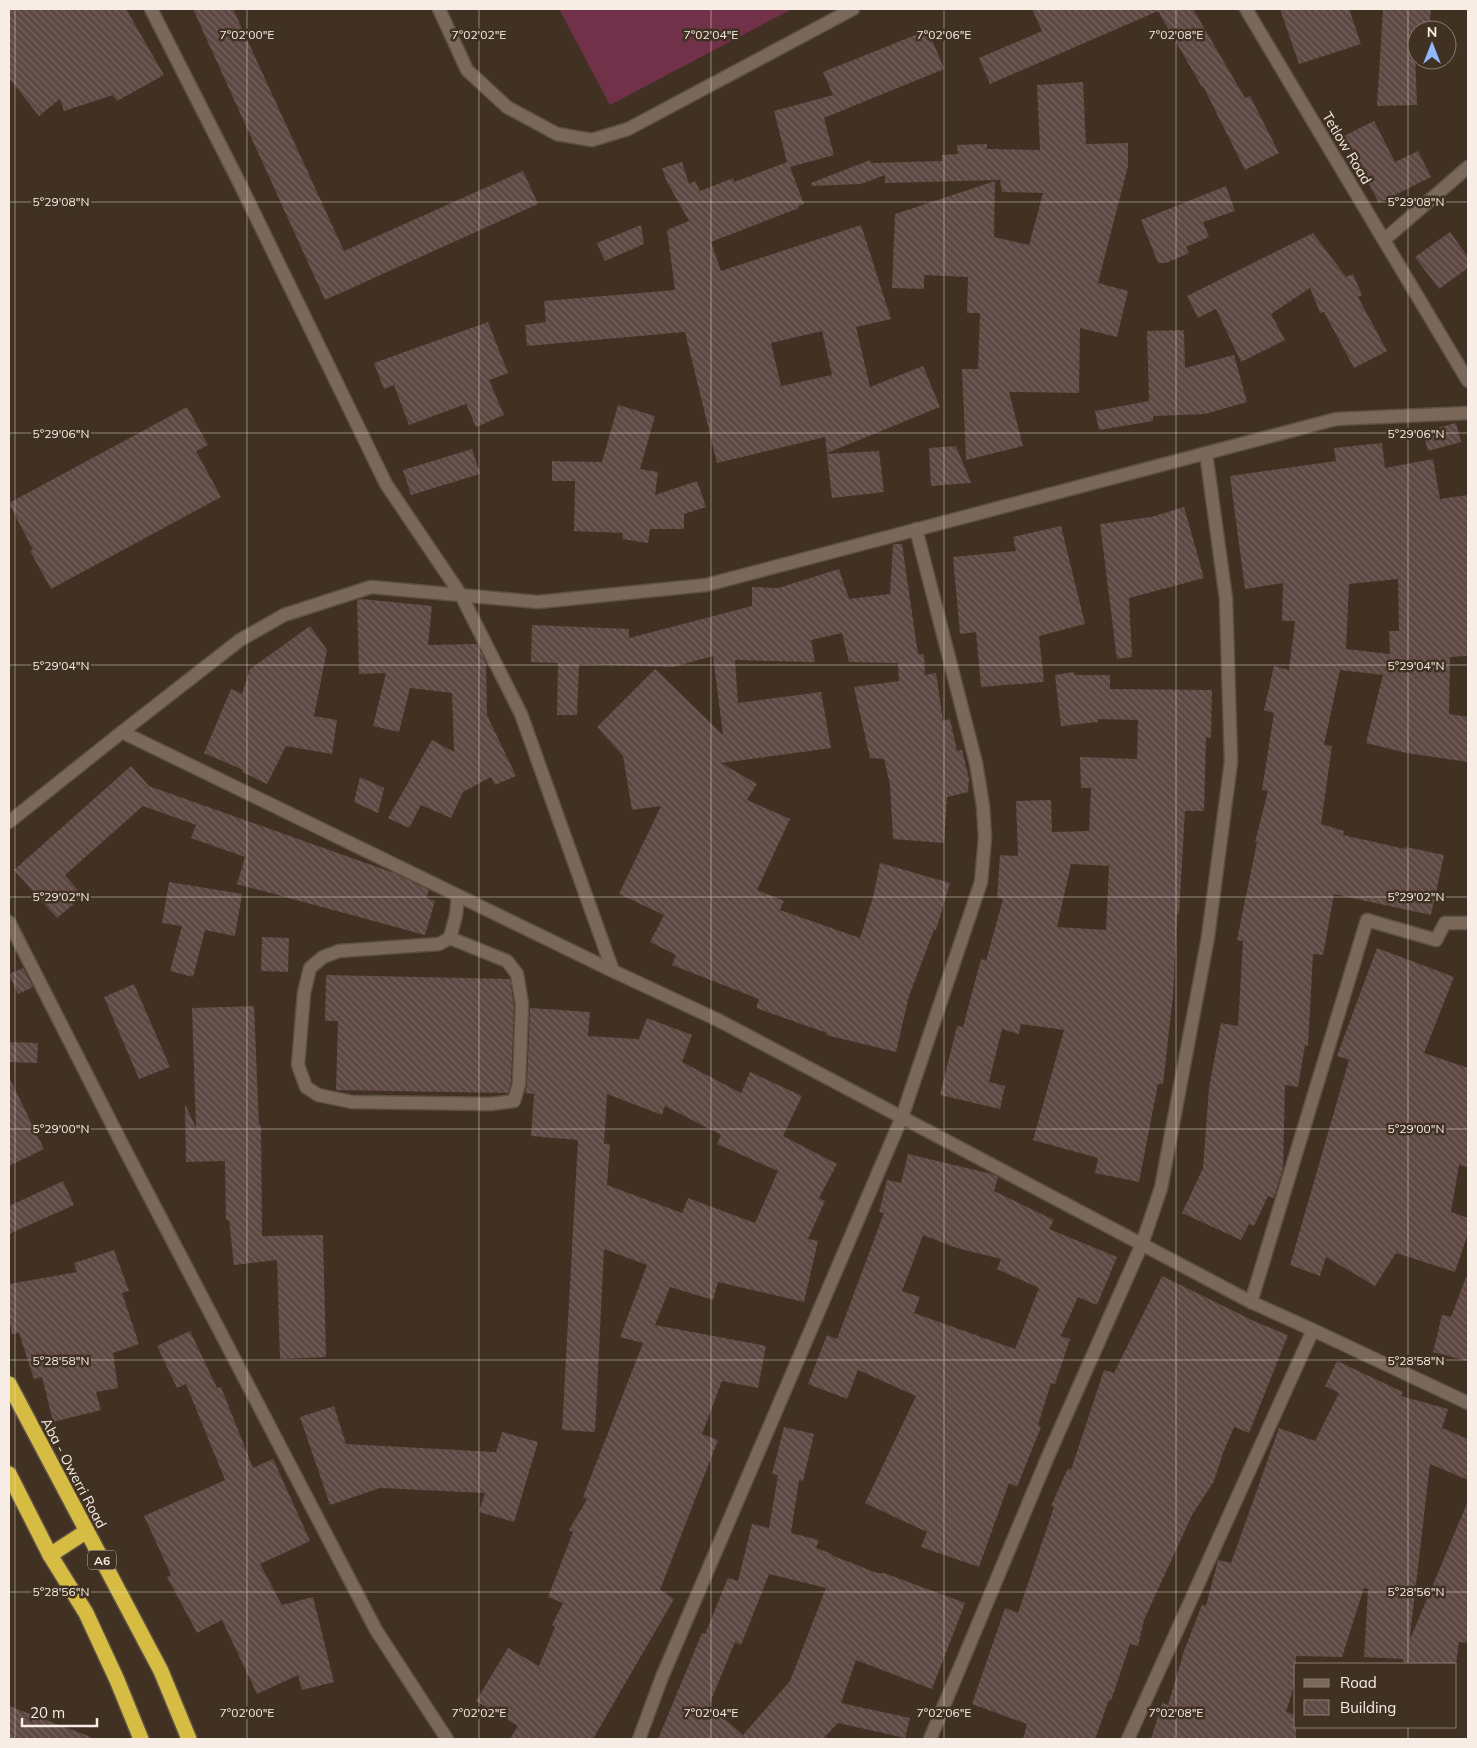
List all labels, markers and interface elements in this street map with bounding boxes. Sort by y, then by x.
north arrow [1407,20,1457,70]
text: N [1427,23,1437,41]
text: 7°02'00"E [220,27,274,42]
text: 7°02'02"E [452,27,506,42]
text: 7°02'04"E [684,27,738,42]
text: 7°02'06"E [917,27,971,42]
text: 7°02'08"E [1149,27,1203,42]
street label: Tetlow Road [1318,109,1376,187]
text: 5°29'08"N [33,194,89,209]
text: 5°29'08"N [1388,194,1444,209]
text: 5°29'06"N [33,426,89,441]
text: 5°29'06"N [1388,426,1444,441]
text: 5°29'04"N [33,658,89,673]
text: 5°29'04"N [1388,658,1444,673]
text: 5°29'02"N [33,889,89,904]
text: 5°29'02"N [1388,889,1444,904]
text: 5°29'00"N [33,1121,89,1136]
text: 5°29'00"N [1388,1121,1444,1136]
text: 5°28'58"N [33,1353,89,1368]
text: 5°28'58"N [1388,1353,1444,1368]
street label: Aba - Owerri Road [37,1415,111,1531]
road number: A6 [88,1550,116,1570]
text: 5°28'56"N [33,1584,89,1599]
text: 5°28'56"N [1388,1584,1444,1599]
legend [1294,1663,1457,1728]
text: Road [1340,1673,1377,1692]
scale bar [22,1696,98,1728]
text: Building [1340,1698,1396,1717]
text: 20 m [30,1703,65,1722]
text: 7°02'00"E [220,1705,274,1720]
text: 7°02'02"E [452,1705,506,1720]
text: 7°02'04"E [684,1705,738,1720]
text: 7°02'06"E [917,1705,971,1720]
text: 7°02'08"E [1149,1705,1203,1720]

